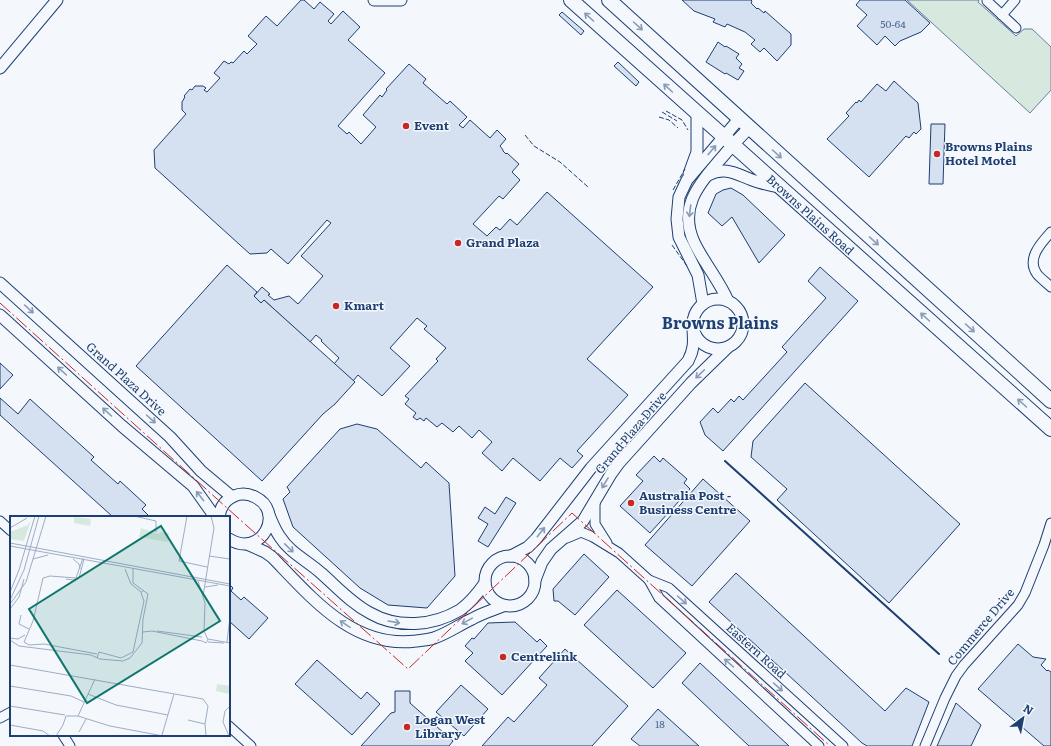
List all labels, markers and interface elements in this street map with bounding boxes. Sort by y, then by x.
one-way arrow [585,13,595,22]
house number: 50-64 [880,16,906,31]
one-way arrow [632,22,643,31]
one-way arrow [662,83,673,92]
place label: Event [414,116,450,134]
marker: Event [401,121,411,131]
place label: Browns Plains Hotel Motel [945,137,1032,169]
one-way arrow [707,144,716,155]
one-way arrow [772,149,782,158]
marker: Browns Plains Hotel Motel [932,149,942,159]
street label: Browns Plains Road [763,170,859,259]
one-way arrow [686,204,693,217]
place label: Grand Plaza [466,233,540,251]
one-way arrow [869,236,879,246]
marker: Grand Plaza [453,238,463,248]
place label: Kmart [344,296,385,314]
marker: Kmart [331,301,341,311]
one-way arrow [24,304,34,314]
district label: Browns Plains [662,310,778,334]
one-way arrow [920,312,930,321]
one-way arrow [965,323,975,332]
street label: Grand Plaza Drive [83,337,171,419]
one-way arrow [57,367,67,376]
one-way arrow [695,369,705,379]
street label: Grand Plaza Drive [590,387,670,477]
one-way arrow [1017,399,1027,408]
one-way arrow [101,407,112,416]
one-way arrow [146,414,156,424]
one-way arrow [601,477,609,489]
place label: Australia Post - Business Centre [639,486,737,518]
one-way arrow [196,490,205,501]
marker: Australia Post - Business Centre [626,498,636,508]
inset map [10,516,230,736]
one-way arrow [537,527,545,538]
one-way arrow [284,543,294,552]
street label: Commerce Drive [942,584,1018,669]
one-way arrow [677,595,687,604]
one-way arrow [387,618,400,626]
one-way arrow [461,618,473,626]
street label: Eastern Road [723,618,791,683]
one-way arrow [340,620,351,628]
place label: Centrelink [511,647,578,665]
marker: Centrelink [498,652,508,662]
one-way arrow [724,658,734,668]
one-way arrow [773,682,783,692]
north arrow [1003,698,1043,738]
text: N [1021,699,1037,718]
place label: Logan West Library [415,710,486,742]
house number: 18 [655,716,665,731]
marker: Logan West Library [402,722,412,732]

